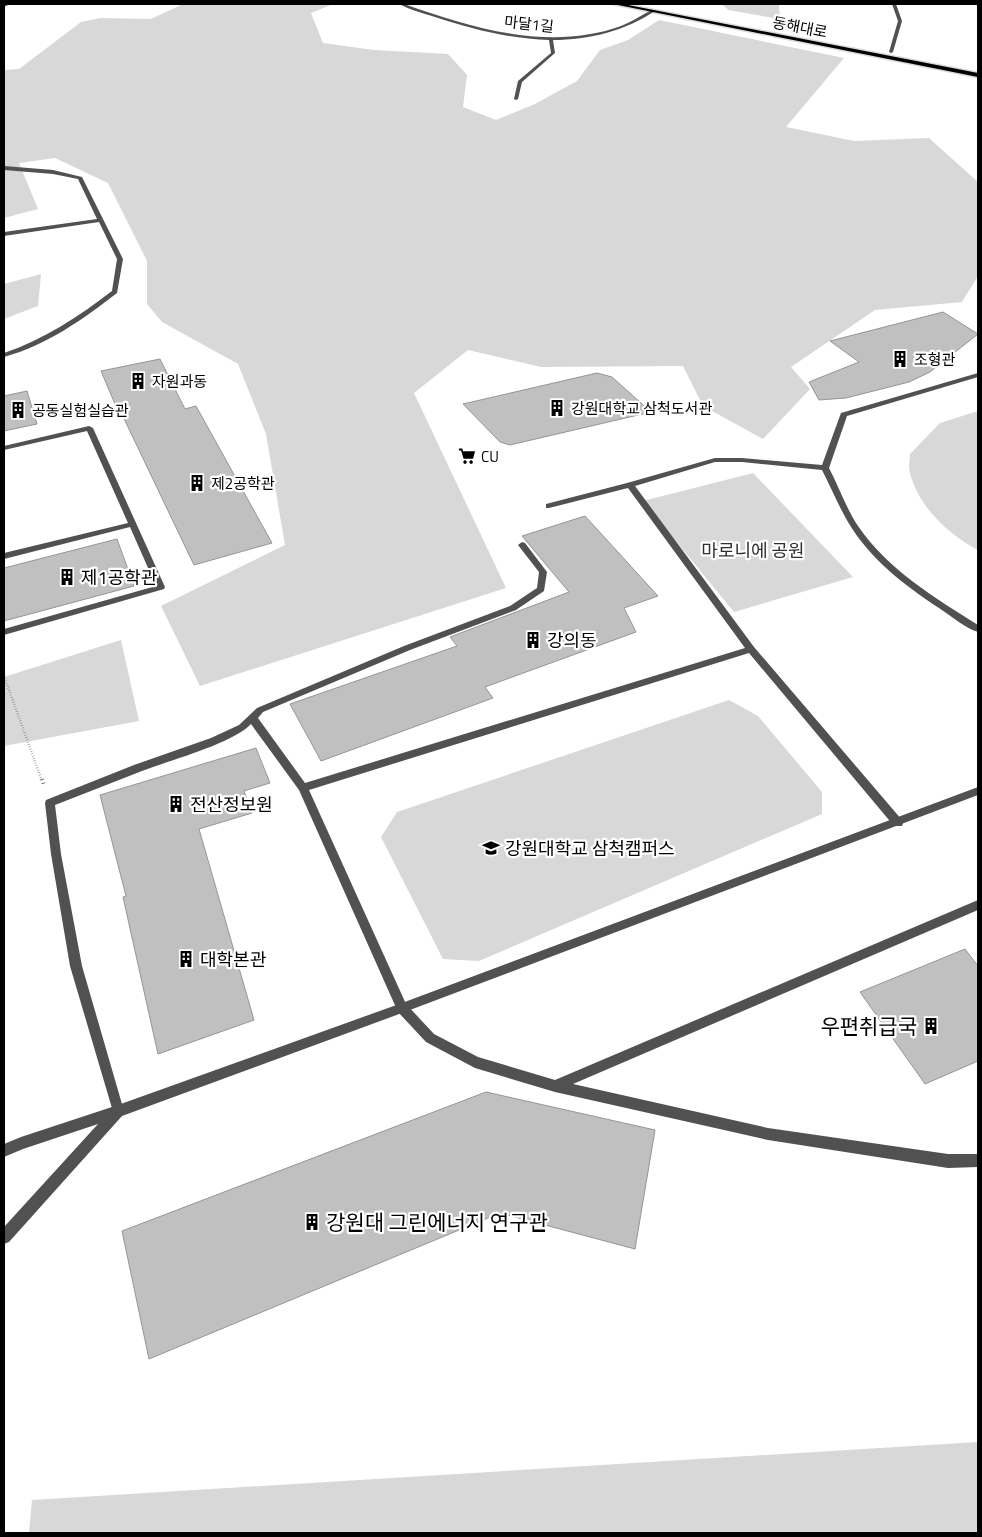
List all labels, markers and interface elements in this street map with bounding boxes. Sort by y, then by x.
street label: 마달1길 [503,10,555,38]
street label: 동해대로 [771,10,829,44]
place label: 조형관 [914,348,956,371]
building icon: 조형관 [890,349,910,369]
place label: 자원과동 [152,370,207,393]
building icon: 자원과동 [128,371,148,391]
place label: 강원대학교 삼척도서관 [571,397,713,420]
building icon: 강원대학교 삼척도서관 [547,398,567,418]
place label: 공동실험실습관 [32,399,129,422]
building icon: 공동실험실습관 [8,400,28,420]
place label: CU [481,445,499,468]
supermarket icon: CU [457,446,477,466]
place label: 제2공학관 [211,472,275,495]
building icon: 제2공학관 [187,473,207,493]
park label: 마로니에 공원 [701,537,805,564]
place label: 제1공학관 [81,564,158,591]
building icon: 제1공학관 [57,567,77,587]
place label: 강의동 [547,627,597,654]
building icon: 강의동 [523,630,543,650]
place label: 전산정보원 [190,791,273,818]
building icon: 전산정보원 [166,794,186,814]
place label: 강원대학교 삼척캠퍼스 [505,835,675,862]
school or university icon: 강원대학교 삼척캠퍼스 [481,838,501,858]
place label: 대학본관 [200,946,267,973]
building icon: 대학본관 [176,949,196,969]
place label: 우편취급국 [820,1010,917,1042]
building icon: 우편취급국 [921,1016,941,1036]
place label: 강원대 그린에너지 연구관 [326,1206,548,1238]
building icon: 강원대 그린에너지 연구관 [302,1212,322,1232]

